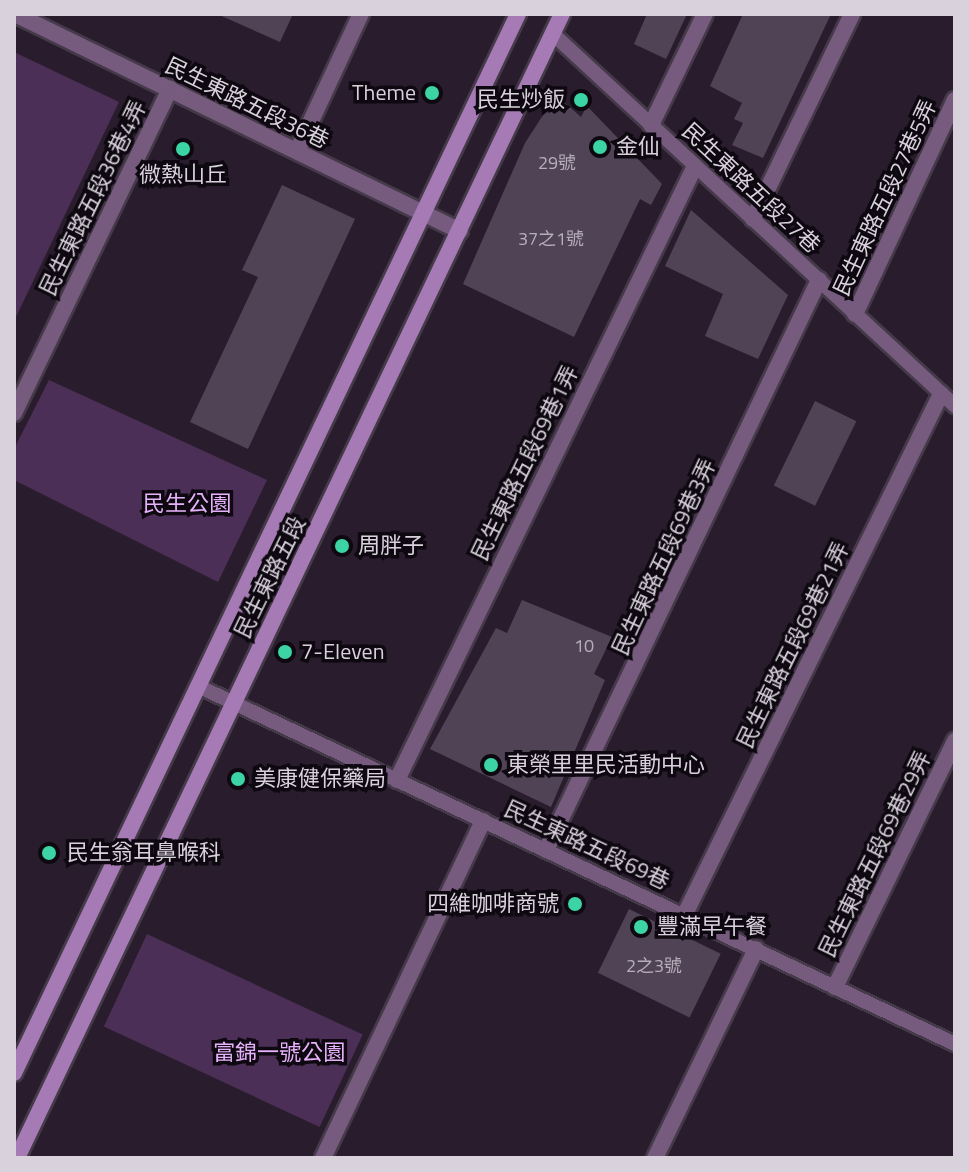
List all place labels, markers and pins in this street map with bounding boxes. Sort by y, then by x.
place label: Theme [352,80,416,106]
marker: Theme [423,84,441,102]
place label: 民生炒飯 [477,87,565,113]
marker: 民生炒飯 [572,91,590,109]
place label: 金仙 [616,134,660,160]
marker: 金仙 [591,138,609,156]
marker: 微熱山丘 [174,140,192,158]
place label: 微熱山丘 [139,162,227,188]
place label: 周胖子 [358,533,424,559]
marker: 周胖子 [333,537,351,555]
place label: 7-Eleven [301,639,384,665]
marker: 7-Eleven [276,643,294,661]
place label: 東榮里里民活動中心 [507,752,705,778]
marker: 東榮里里民活動中心 [482,756,500,774]
place label: 美康健保藥局 [254,766,386,792]
marker: 美康健保藥局 [229,770,247,788]
place label: 民生翁耳鼻喉科 [67,840,221,866]
marker: 民生翁耳鼻喉科 [38,842,60,864]
place label: 四維咖啡商號 [427,891,559,917]
marker: 四維咖啡商號 [566,895,584,913]
place label: 豐滿早午餐 [657,914,767,940]
marker: 豐滿早午餐 [632,918,650,936]

